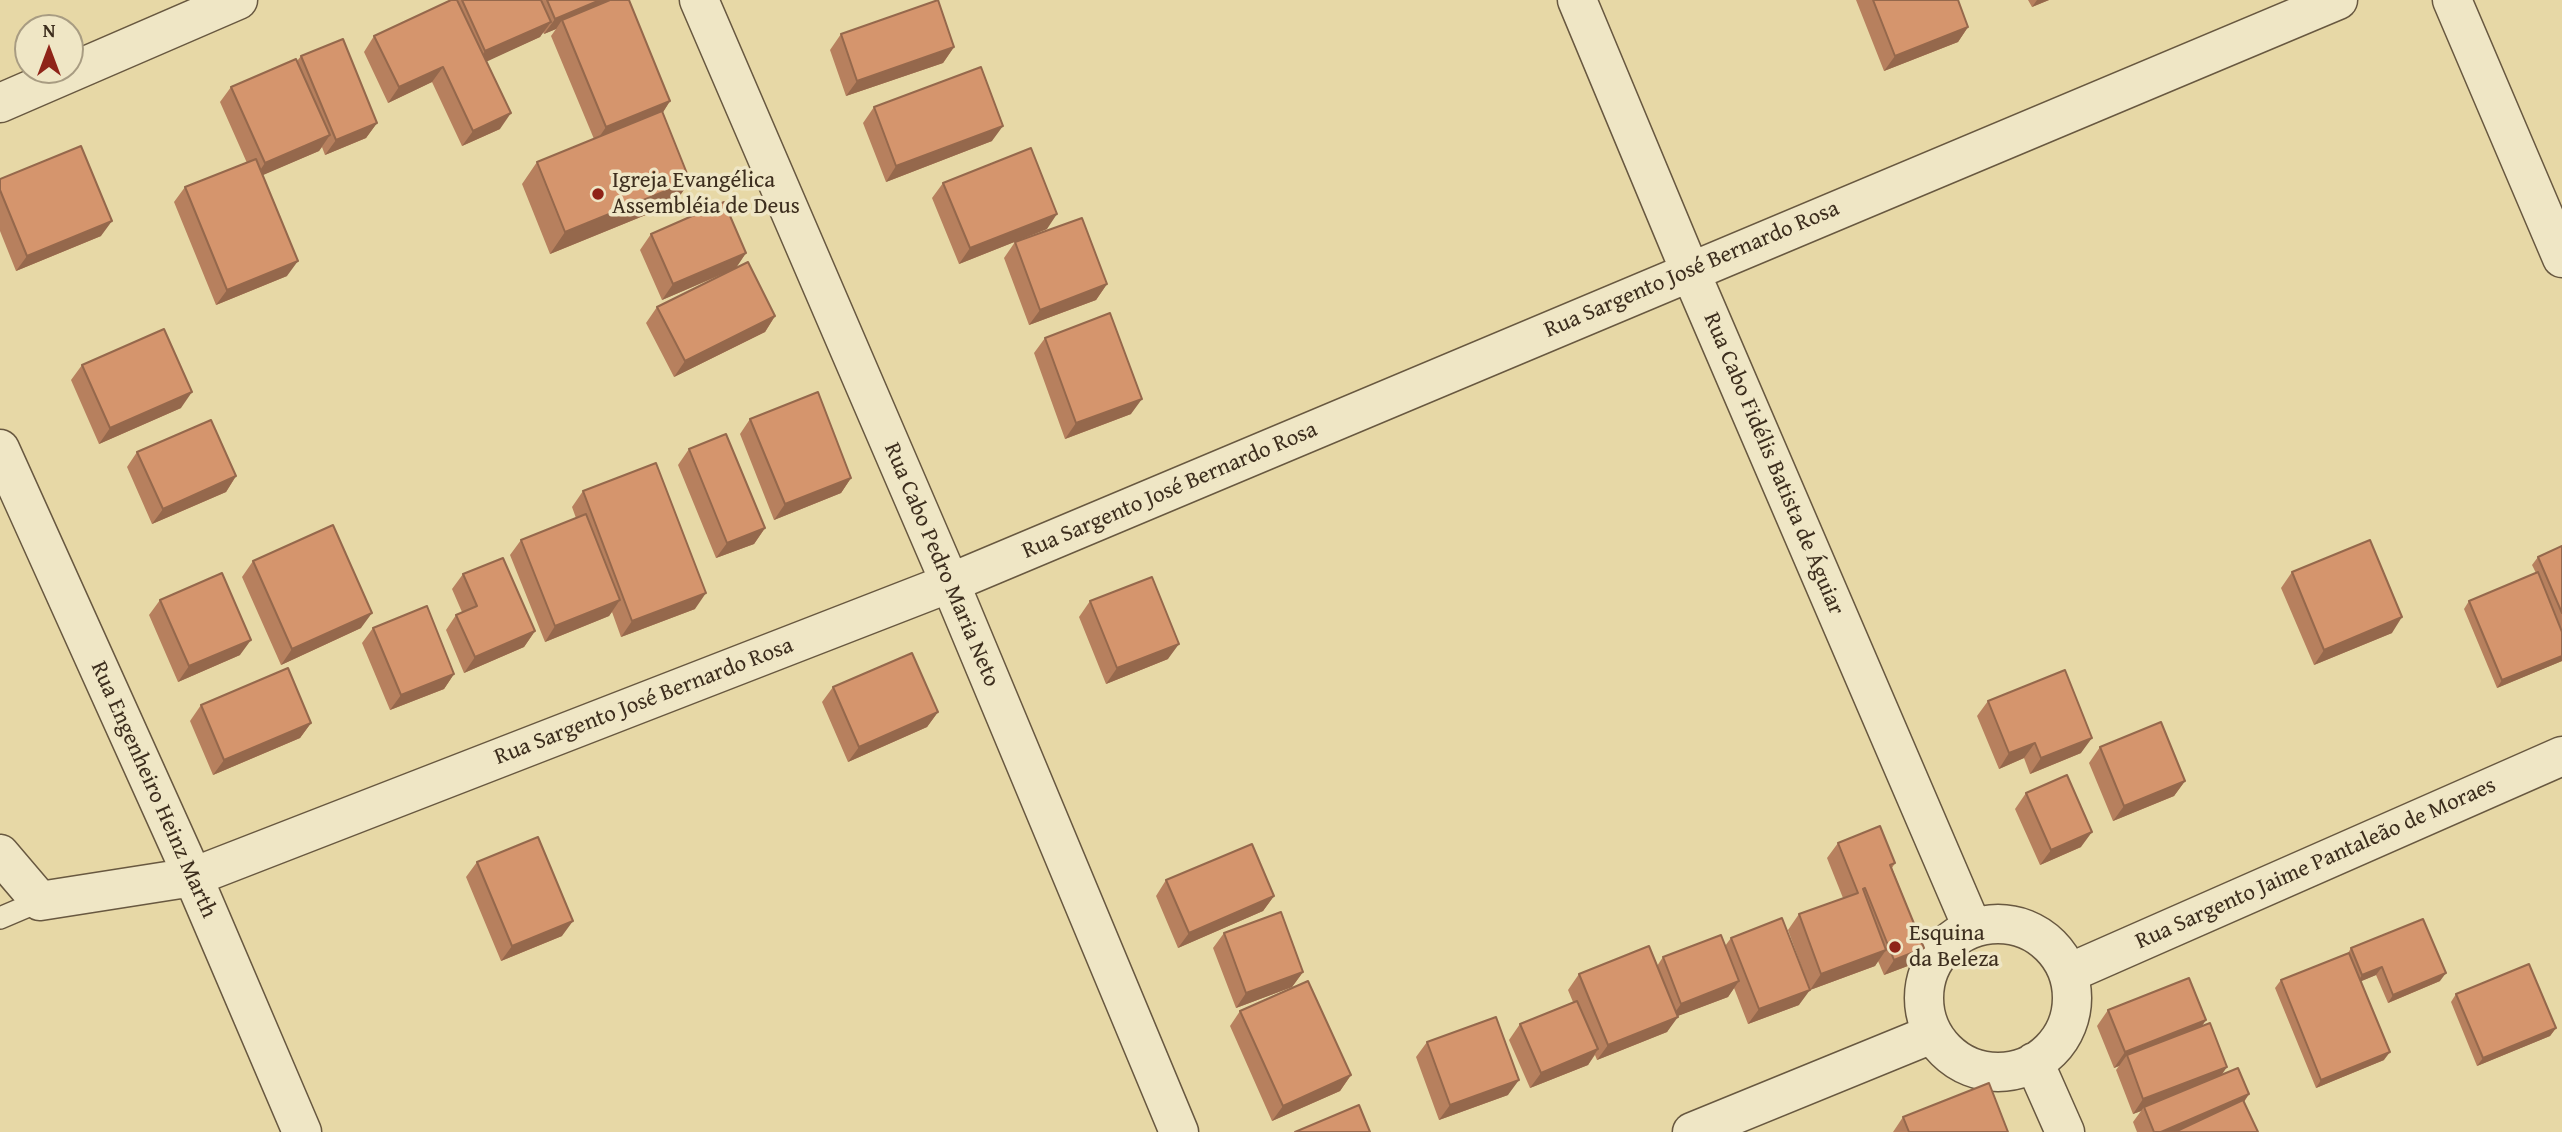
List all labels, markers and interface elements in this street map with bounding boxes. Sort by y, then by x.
north arrow [14,14,84,84]
text: N [43,16,55,44]
place label: Igreja Evangélica Assembléia de Deus [612,167,800,221]
marker: Igreja Evangélica Assembléia de Deus [590,186,606,202]
street label: Rua Sargento José Bernardo Rosa [1540,195,1844,345]
street label: Rua Cabo Fidélis Batista de Águiar [1697,309,1849,619]
street label: Rua Sargento José Bernardo Rosa [1018,416,1322,566]
street label: Rua Cabo Pedro Maria Neto [877,439,1005,691]
street label: Rua Sargento José Bernardo Rosa [491,632,797,772]
street label: Rua Engenheiro Heinz Marth [84,657,222,923]
street label: Rua Sargento Jaime Pantaleão de Moraes [2132,772,2500,956]
place label: Esquina da Beleza [1909,920,1999,974]
marker: Esquina da Beleza [1887,939,1903,955]

